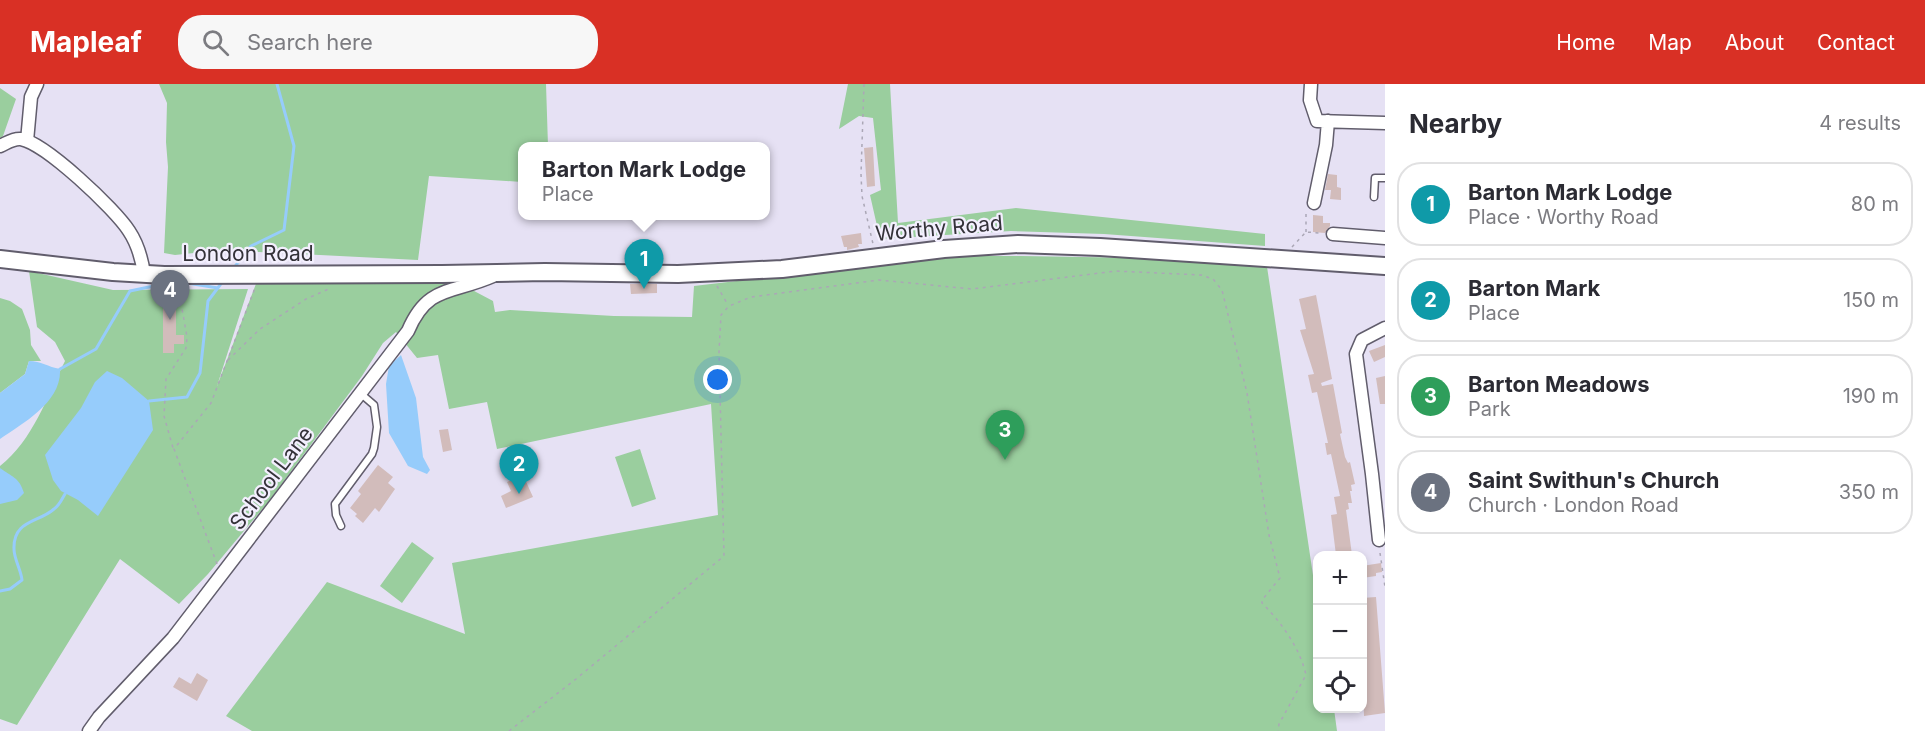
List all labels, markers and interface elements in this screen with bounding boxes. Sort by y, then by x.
search box [178,15,598,69]
text: Mapleaf [30,25,142,59]
icon: search [199,26,232,59]
text: Search here [247,29,373,55]
text: Home [1556,30,1615,55]
text: Map [1648,30,1692,55]
text: About [1725,30,1784,55]
text: Contact [1817,30,1895,55]
text: Nearby [1409,108,1502,139]
text: 4 results [1819,111,1901,135]
popup [518,142,770,220]
text: Barton Mark Lodge [542,156,746,182]
text: Barton Mark Lodge [1468,179,1672,205]
text: Place [542,182,594,206]
text: 1 [1426,192,1435,216]
text: 80 m [1851,192,1899,216]
text: Place · Worthy Road [1468,205,1659,229]
street label: Worthy Road [874,210,1004,246]
pin: 1 [624,240,664,289]
street label: London Road [182,241,314,266]
pin: 4 [150,270,190,320]
text: Barton Mark [1468,275,1600,301]
text: 2 [1424,288,1437,312]
text: 150 m [1843,288,1899,312]
text: Place [1468,301,1520,325]
your location [703,365,732,394]
text: Barton Meadows [1468,371,1650,397]
text: 3 [1424,384,1437,408]
text: 190 m [1843,384,1899,408]
text: Park [1468,397,1511,421]
pin: 3 [986,410,1024,460]
street label: School Lane [224,422,318,534]
pin: 2 [500,444,538,494]
text: Saint Swithun's Church [1468,467,1719,493]
text: 4 [1424,480,1437,504]
text: 350 m [1839,480,1899,504]
text: Church · London Road [1468,493,1679,517]
map controls [1313,551,1367,713]
button: + [1313,551,1367,605]
button: − [1313,605,1367,659]
button: locate [1313,659,1367,713]

